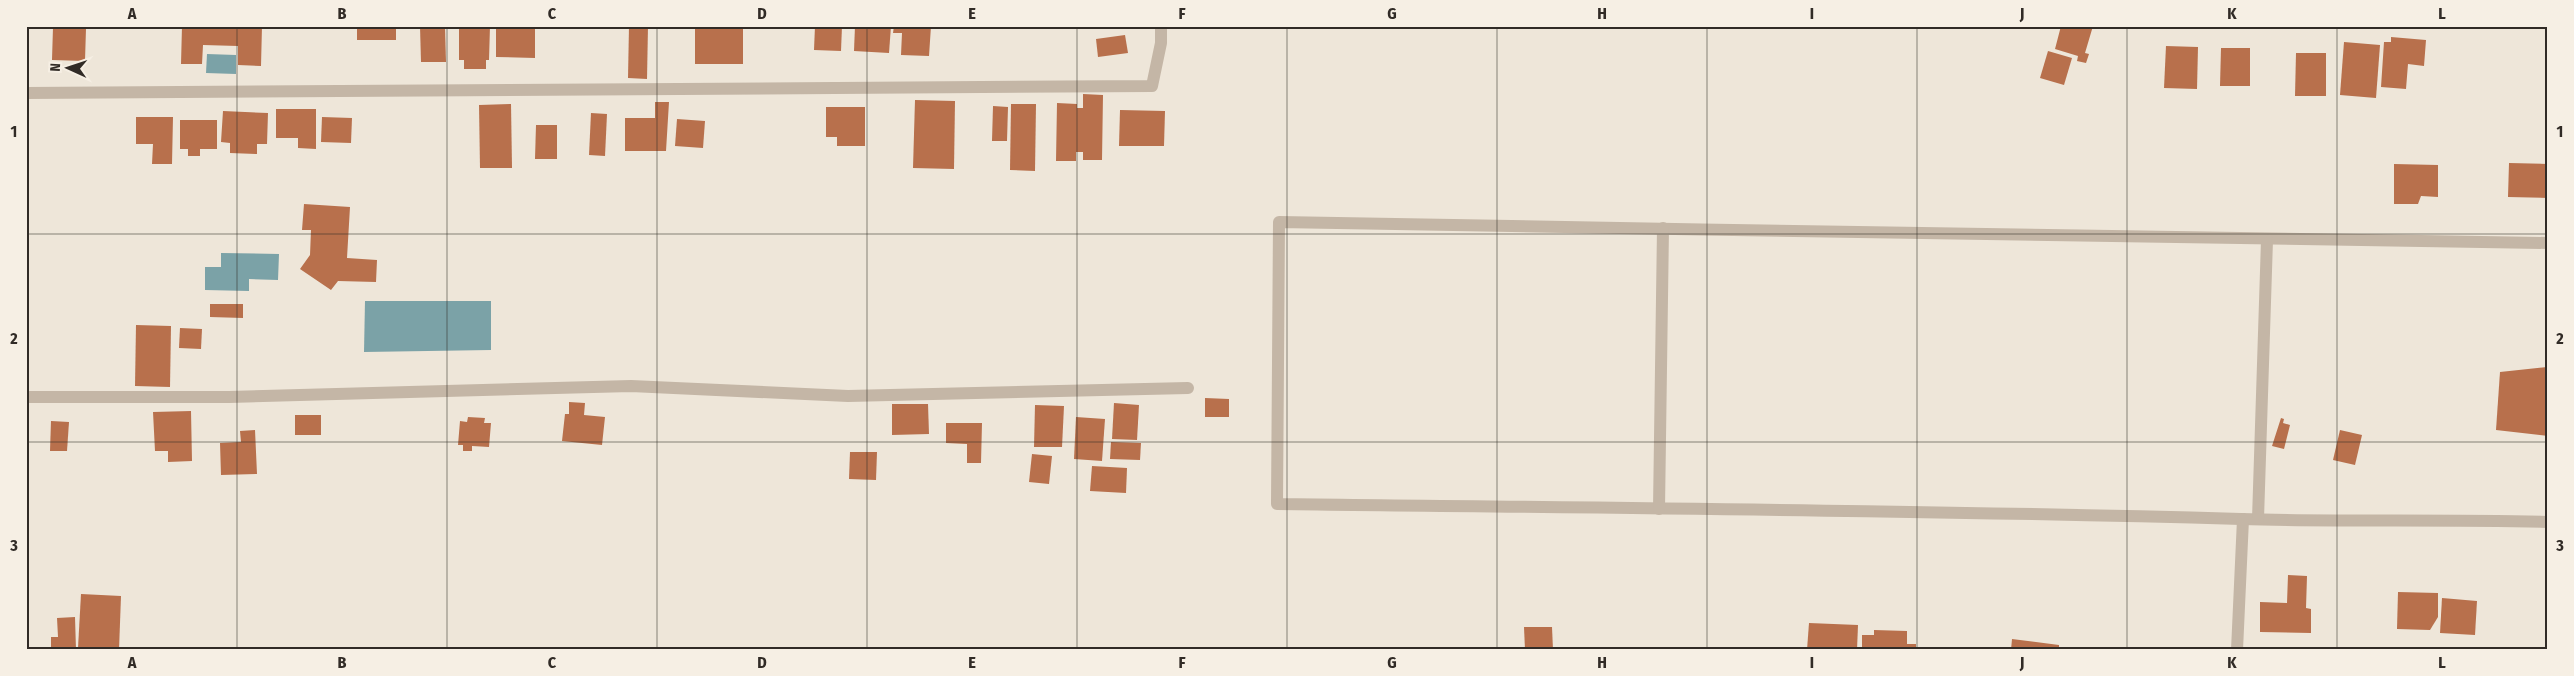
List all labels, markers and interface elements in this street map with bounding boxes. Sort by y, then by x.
text: A [127,4,137,23]
text: B [338,4,347,23]
text: C [548,4,557,23]
text: D [757,4,767,23]
text: E [968,4,976,23]
text: F [1178,4,1186,23]
text: G [1387,4,1397,23]
text: H [1597,4,1607,23]
text: I [1810,4,1814,23]
text: J [2019,4,2024,23]
text: K [2227,4,2237,23]
text: L [2438,4,2446,23]
north arrow [42,42,92,92]
text: N [47,63,64,72]
text: 1 [11,122,17,141]
text: 1 [2557,122,2563,141]
text: 2 [9,329,18,348]
text: 2 [2555,329,2564,348]
text: 3 [9,536,18,555]
text: 3 [2555,536,2564,555]
text: A [127,653,137,672]
text: B [338,653,347,672]
text: C [548,653,557,672]
text: D [757,653,767,672]
text: E [968,653,976,672]
text: F [1178,653,1186,672]
text: G [1387,653,1397,672]
text: H [1597,653,1607,672]
text: I [1810,653,1814,672]
text: J [2019,653,2024,672]
text: K [2227,653,2237,672]
text: L [2438,653,2446,672]

